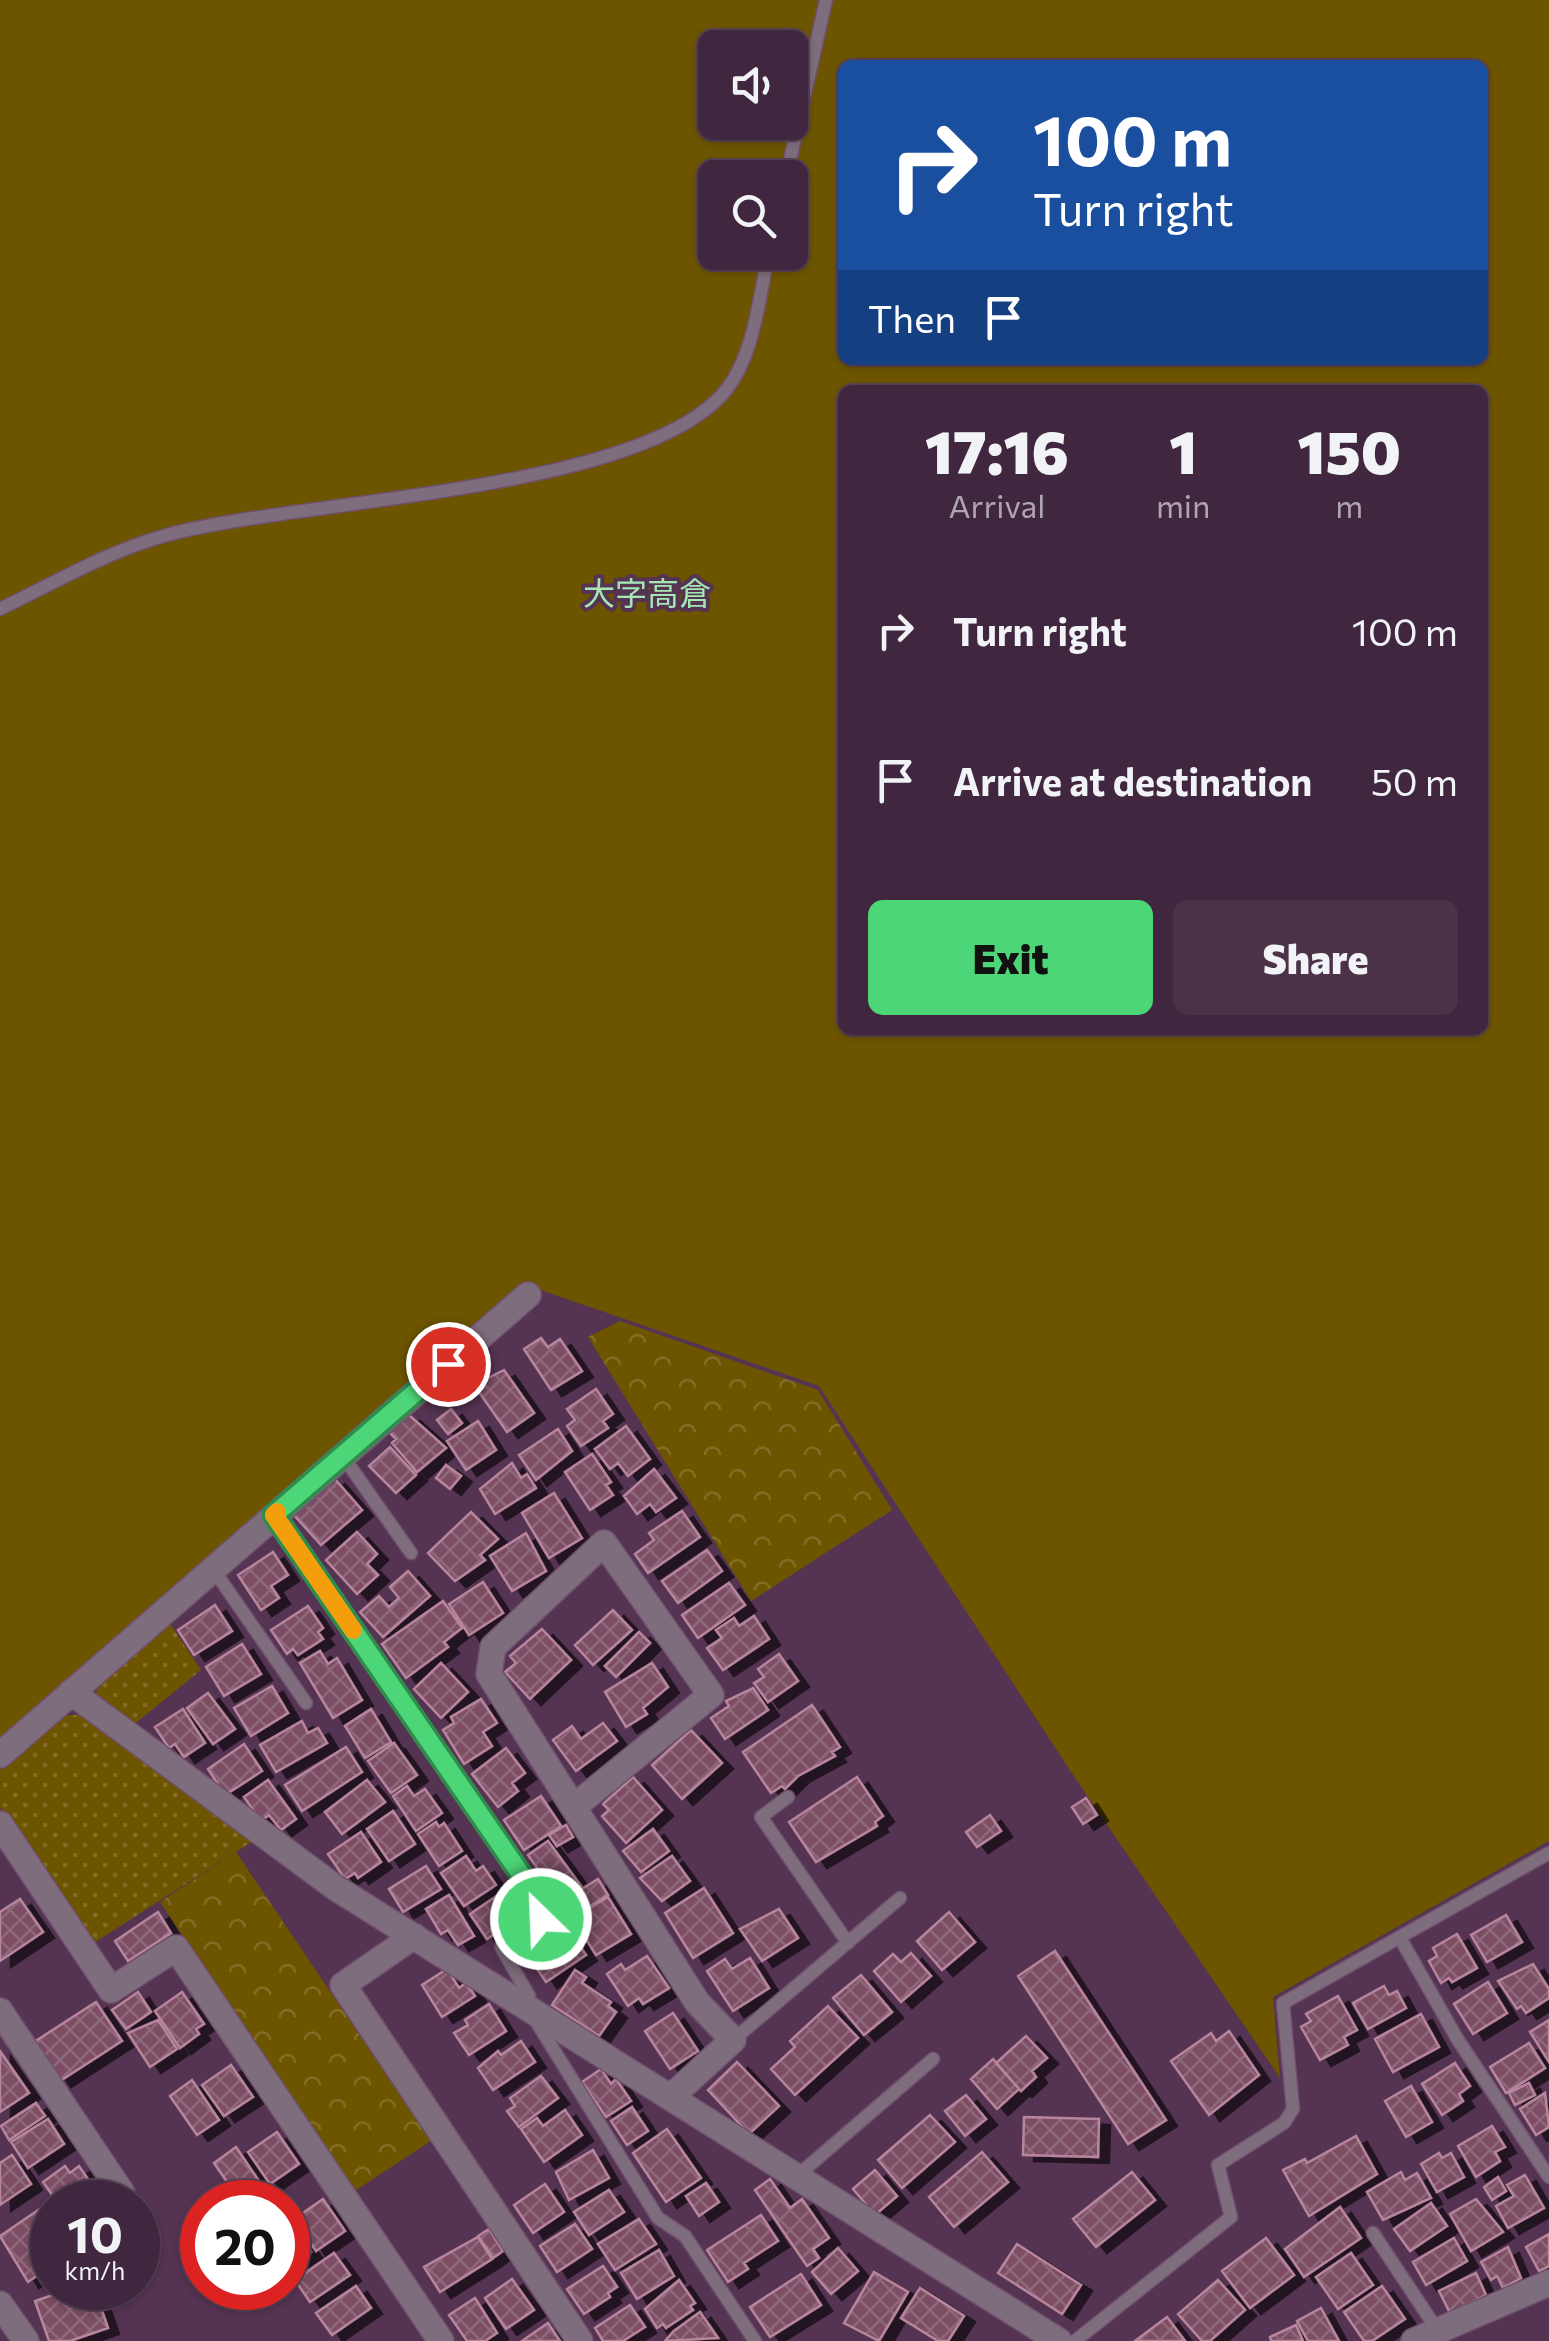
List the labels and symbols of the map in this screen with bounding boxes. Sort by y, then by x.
district label: 大字高倉 [583,572,711,612]
pin [406,1322,491,1407]
position arrow [489,1867,593,1971]
speed limit sign: 20 [180,2180,310,2310]

